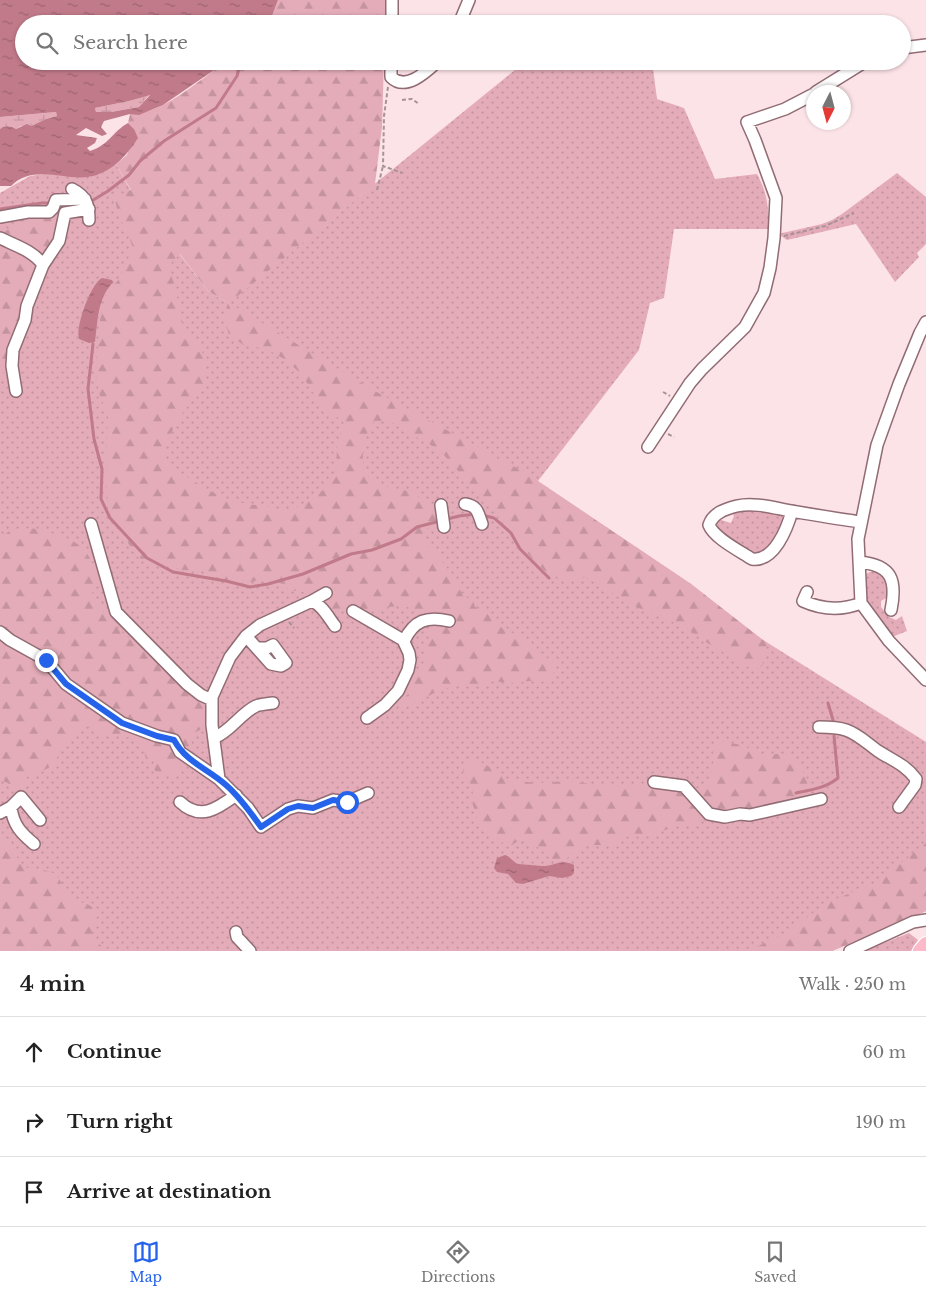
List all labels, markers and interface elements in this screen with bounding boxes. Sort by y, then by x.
search box [15,15,911,70]
icon: search [33,29,61,57]
text: Search here [73,31,188,54]
north arrow [806,85,851,130]
route end [35,649,58,672]
route start [336,791,359,814]
text: 4 min [20,971,86,997]
text: Walk · 250 m [799,974,906,994]
icon: ahead [20,1038,48,1066]
text: Continue [67,1040,162,1063]
text: 60 m [863,1042,906,1062]
icon: right [20,1108,48,1136]
text: Turn right [67,1110,173,1133]
text: 190 m [855,1112,906,1132]
icon: arrive [20,1178,48,1206]
text: Arrive at destination [67,1180,271,1203]
tab: Map [129,1238,162,1286]
tab: Directions [421,1238,495,1286]
tab: Saved [754,1238,797,1286]

